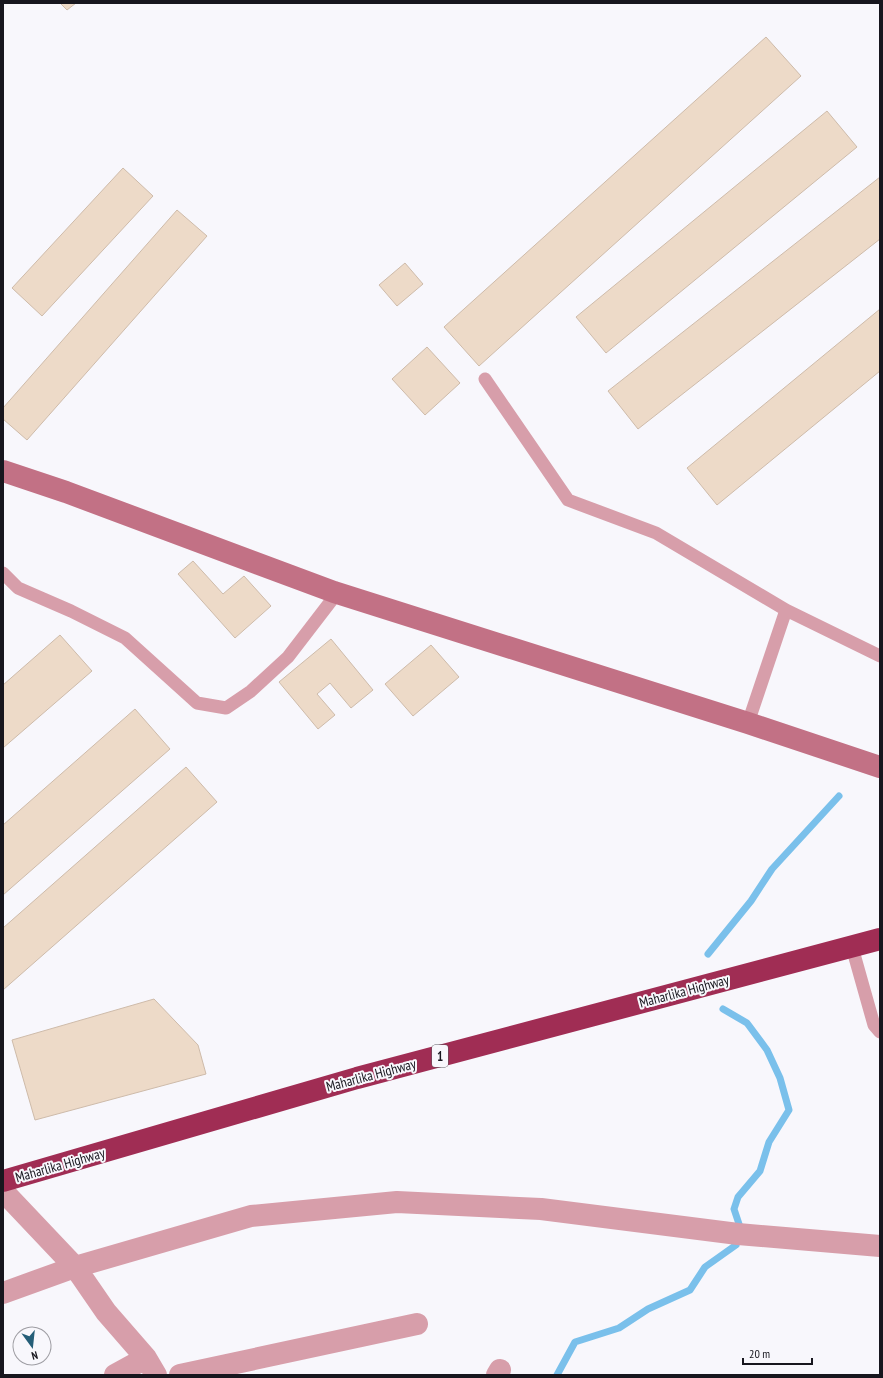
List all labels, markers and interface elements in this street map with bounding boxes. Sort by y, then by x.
street label: Maharlika Highway [637,970,732,1012]
road number: 1 [432,1045,448,1067]
street label: Maharlika Highway [324,1054,419,1096]
street label: Maharlika Highway [13,1143,108,1186]
north arrow [12,1326,52,1366]
scale bar [743,1340,812,1366]
text: 20 m [749,1346,770,1361]
text: N [30,1348,39,1363]

